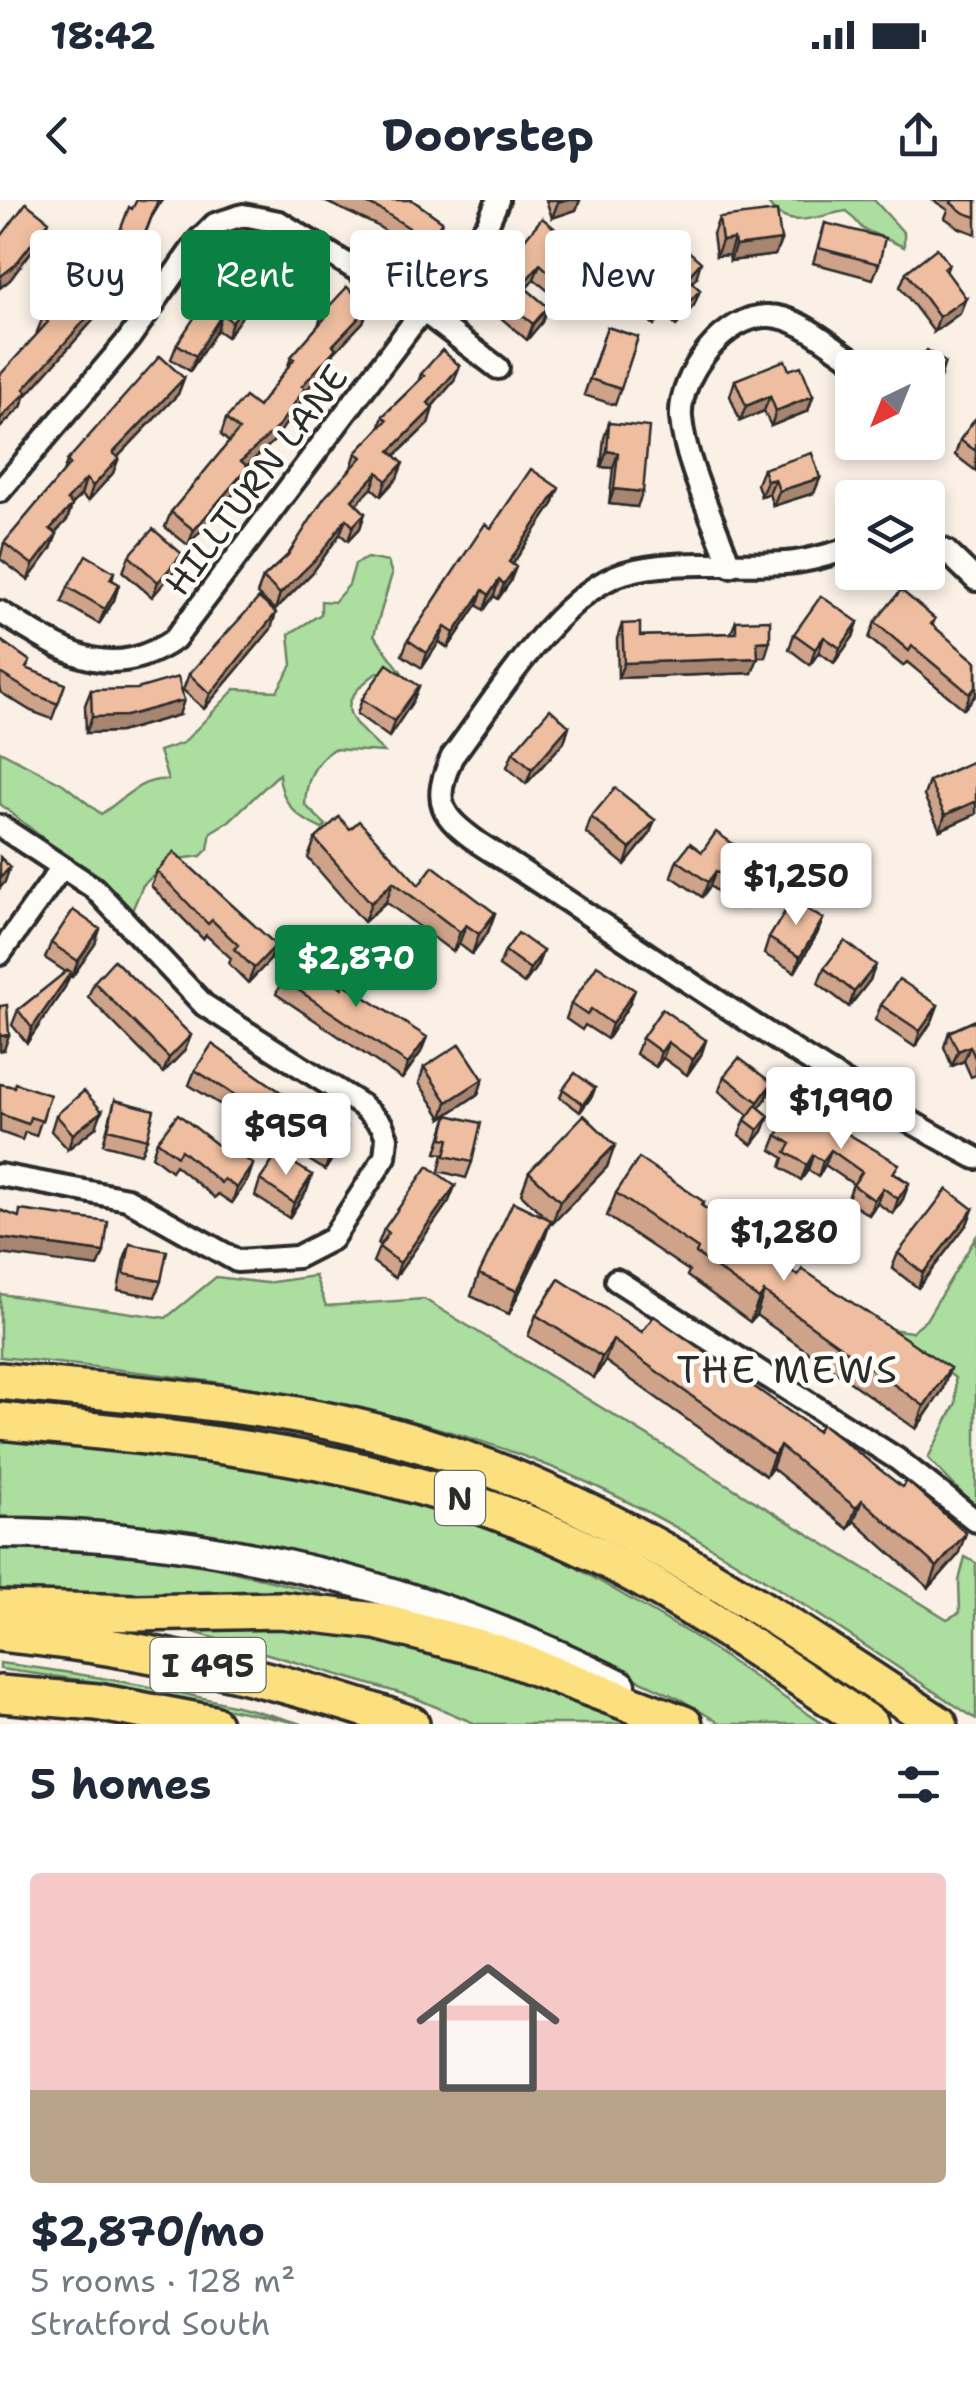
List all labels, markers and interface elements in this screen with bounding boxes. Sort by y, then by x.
text: 18:42 [50,10,156,61]
text: Doorstep [382,105,594,165]
icon: back [30,108,85,163]
icon: share [891,108,946,163]
chip: Buy [30,230,161,320]
chip: Rent [181,230,330,320]
chip: Filters [350,230,525,320]
chip: New [545,230,691,320]
north arrow [835,350,945,460]
map controls [835,350,945,590]
street label: HILLTURN LANE [154,355,358,605]
button: layers [835,480,945,590]
pin: $1,250 [715,843,877,928]
text: $1,250 [743,854,849,897]
pin: $2,870 [275,925,437,1010]
text: $2,870 [297,936,415,979]
pin: $1,990 [760,1067,922,1152]
text: $1,990 [788,1078,894,1121]
pin: $959 [227,1093,345,1178]
text: $959 [244,1104,328,1147]
pin: $1,280 [703,1199,865,1284]
text: $1,280 [729,1210,839,1253]
district label: THE MEWS [676,1344,900,1395]
road number: N [435,1471,485,1525]
road number: I 495 [150,1638,266,1692]
text: 5 homes [30,1756,211,1812]
icon: filters [891,1757,946,1812]
icon: home [398,1938,578,2118]
text: $2,870/mo [30,2203,265,2259]
text: 5 rooms · 128 m² [30,2259,296,2302]
text: Stratford South [30,2302,270,2345]

